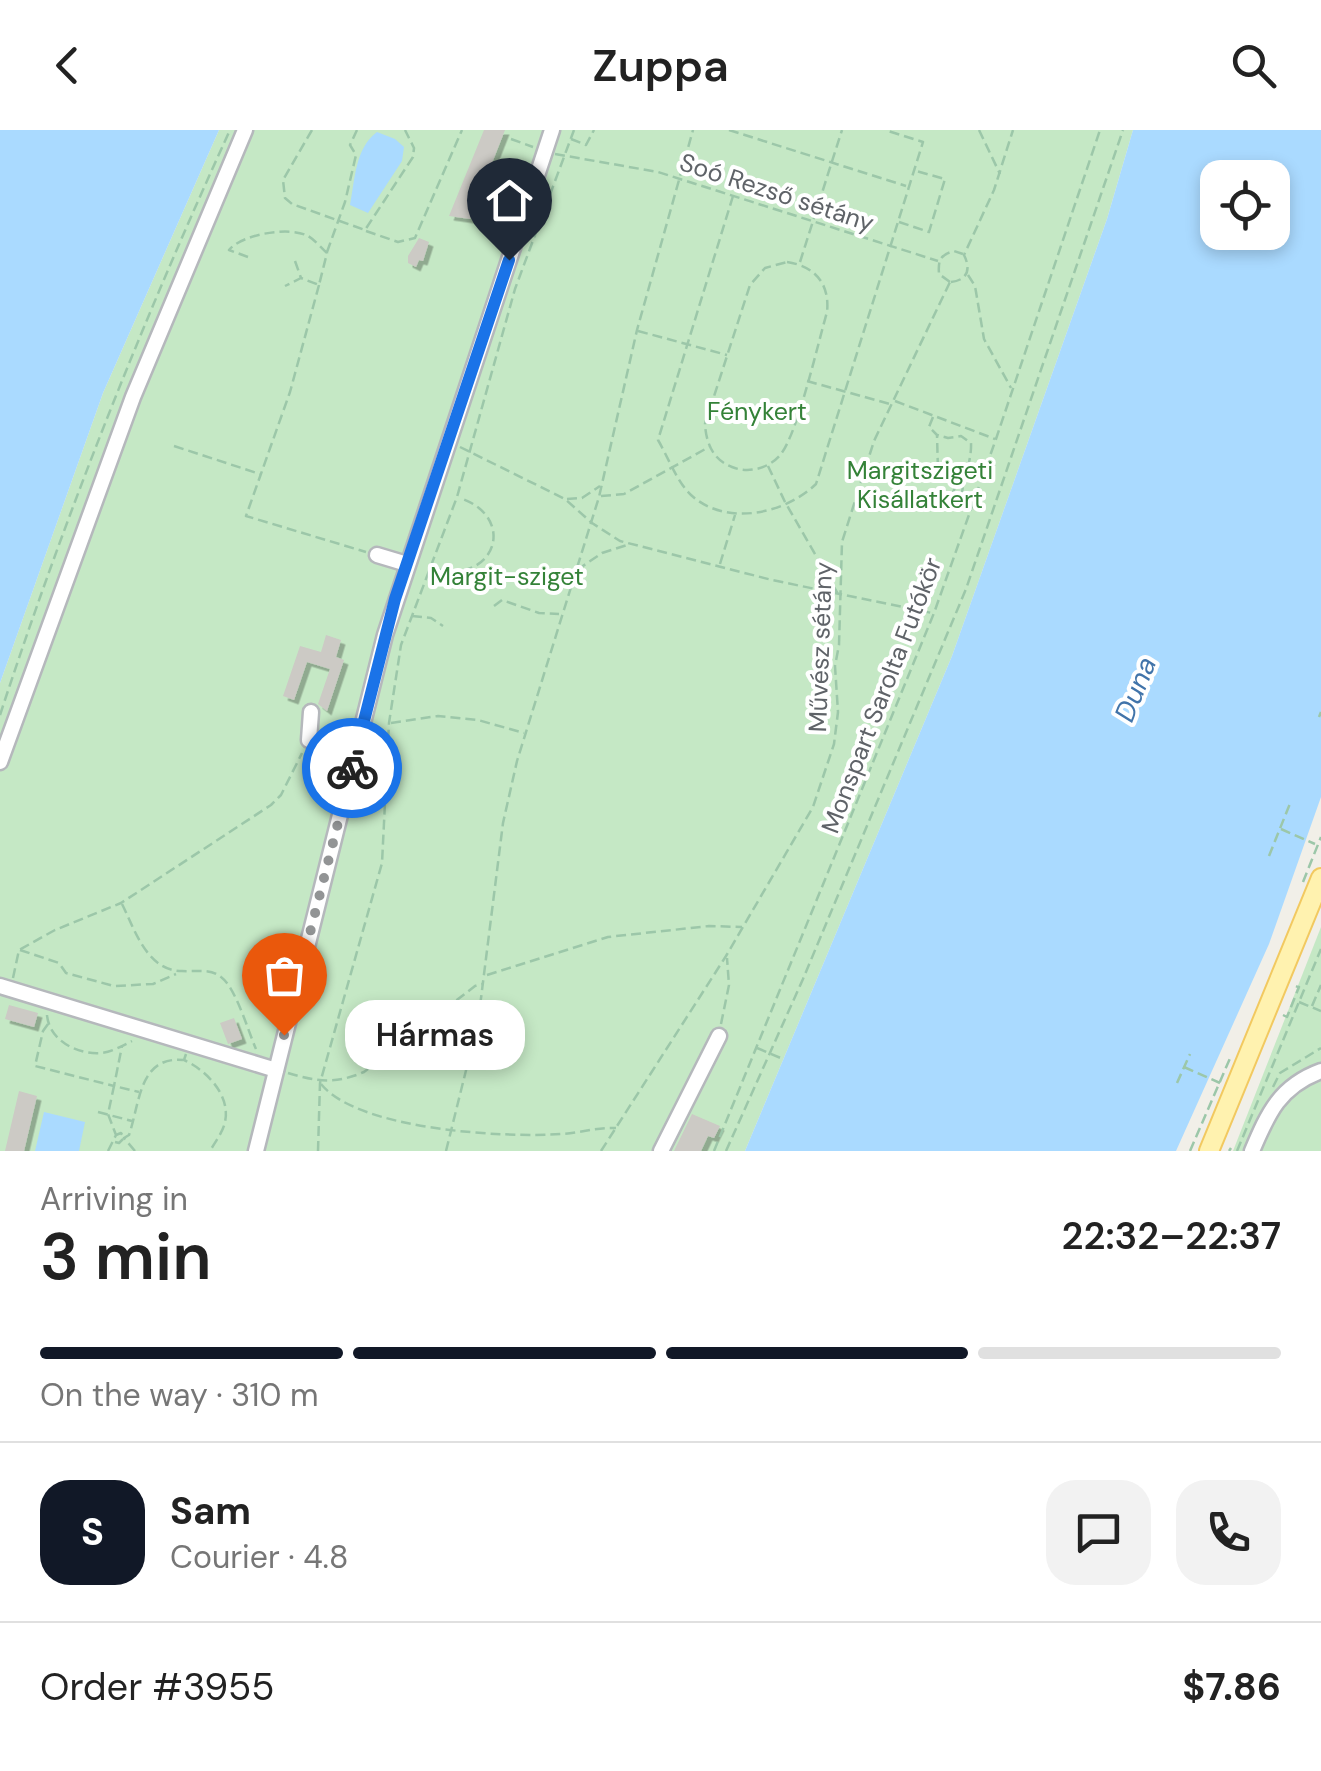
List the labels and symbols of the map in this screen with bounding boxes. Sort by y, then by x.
street label: Soó Rezső sétány [676,146,878,239]
pin [467,158,552,261]
park label: Fénykert [707,395,807,428]
park label: Margitszigeti Kisállatkert [847,454,993,516]
street label: Monspart Sarolta Futókör [814,553,949,838]
park label: Margit-sziget [430,560,584,593]
street label: Művész sétány [801,561,840,733]
water label: Duna [1106,651,1165,727]
courier [302,718,402,818]
pin [242,933,327,1036]
callout: Hármas [344,1000,524,1070]

